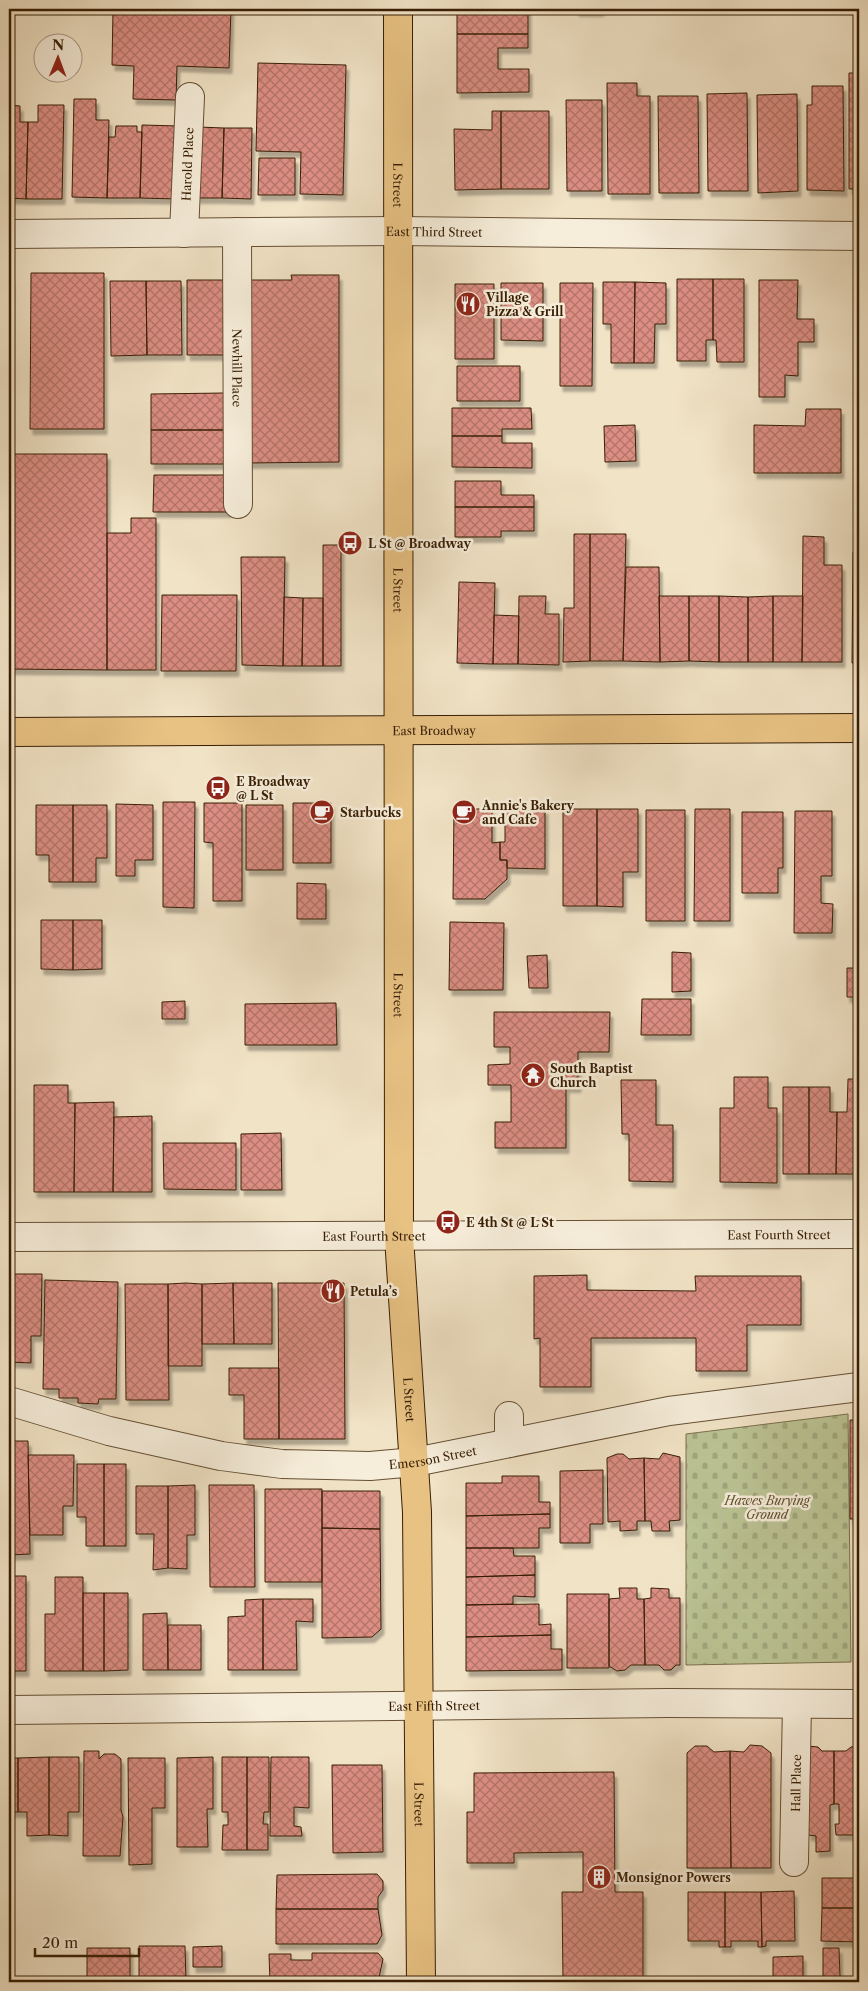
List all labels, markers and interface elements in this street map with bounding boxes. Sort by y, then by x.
north arrow [32,32,82,82]
text: N [52,36,64,54]
street label: Harold Place [178,127,196,201]
street label: L Street [391,163,406,208]
street label: East Third Street [386,223,483,239]
place label: Village Pizza & Grill [485,290,563,319]
restaurant icon: Village Pizza & Grill [455,291,481,317]
street label: Newhill Place [230,329,245,408]
bus stop icon: L St @ Broadway [337,530,363,556]
place label: L St @ Broadway [368,536,471,551]
street label: L Street [391,568,406,613]
street label: East Broadway [392,722,476,738]
place label: E Broadway @ L St [236,774,311,803]
bus stop icon: E Broadway @ L St [205,775,231,801]
place label: Annie's Bakery and Cafe [481,798,575,827]
cafe icon: Starbucks [309,799,335,825]
cafe icon: Annie's Bakery and Cafe [451,799,477,825]
place label: Starbucks [340,805,402,820]
street label: L Street [391,973,406,1018]
place label: South Baptist Church [550,1061,633,1090]
temple icon: South Baptist Church [520,1062,546,1088]
bus stop icon: E 4th St @ L St [435,1209,461,1235]
place label: E 4th St @ L St [466,1215,554,1230]
street label: East Fourth Street [727,1227,831,1242]
street label: East Fourth Street [322,1228,426,1243]
restaurant icon: Petula’s [320,1278,346,1304]
place label: Petula’s [350,1284,398,1299]
street label: L Street [401,1377,419,1423]
street label: Emerson Street [388,1442,478,1472]
park label: Hawes Burying Ground [723,1493,811,1522]
street label: East Fifth Street [388,1697,481,1713]
street label: Hall Place [787,1754,804,1812]
street label: L Street [412,1782,427,1828]
building icon: Monsignor Powers [586,1864,612,1890]
place label: Monsignor Powers [616,1870,731,1885]
scale bar [35,1926,139,1958]
text: 20 m [42,1933,78,1952]

